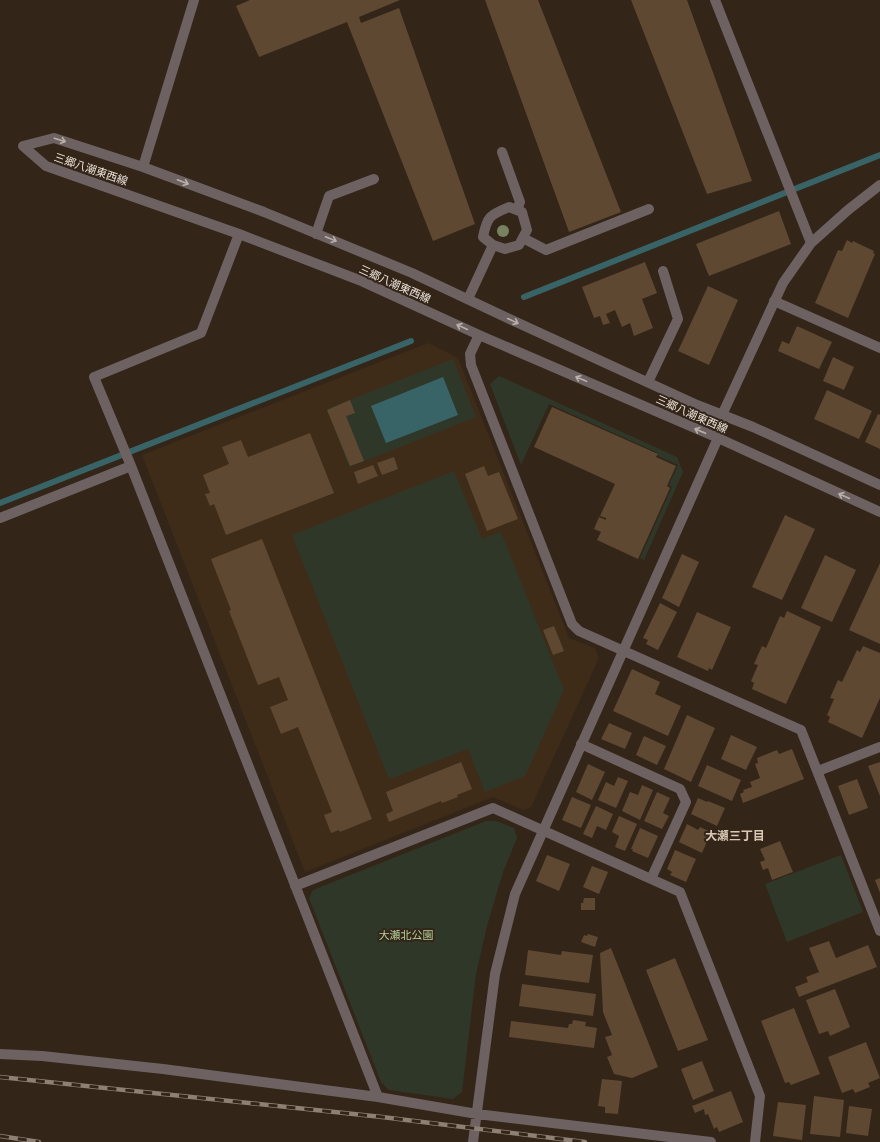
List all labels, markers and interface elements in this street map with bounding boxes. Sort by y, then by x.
one-way arrow [54,137,67,144]
street label: 三郷八潮東西線 [53,151,129,187]
one-way arrow [177,179,189,187]
one-way arrow [324,236,336,244]
street label: 三郷八潮東西線 [357,263,433,305]
one-way arrow [507,318,519,325]
one-way arrow [456,323,468,330]
one-way arrow [576,375,588,382]
street label: 三郷八潮東西線 [654,393,730,435]
one-way arrow [695,426,707,434]
one-way arrow [839,492,851,499]
district label: 大瀬三丁目 [705,829,765,842]
park label: 大瀬北公園 [379,929,434,941]

